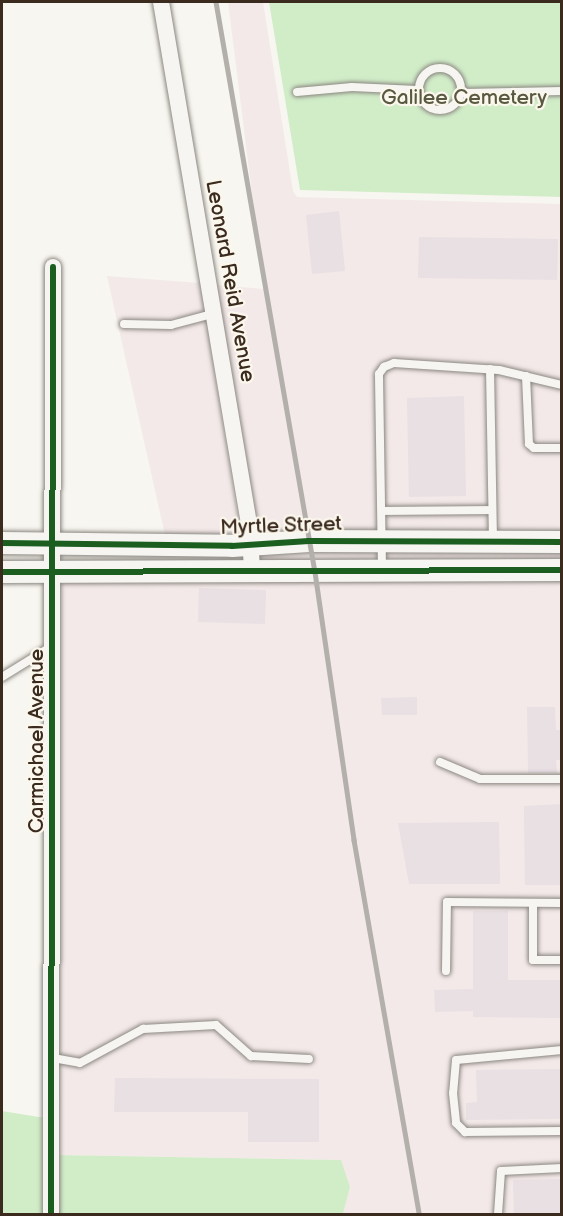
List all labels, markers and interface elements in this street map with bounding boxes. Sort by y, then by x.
park label: Galilee Cemetery [381,85,547,111]
street label: Leonard Reid Avenue [200,178,260,384]
street label: Myrtle Street [219,511,343,541]
street label: Carmichael Avenue [24,649,50,833]

